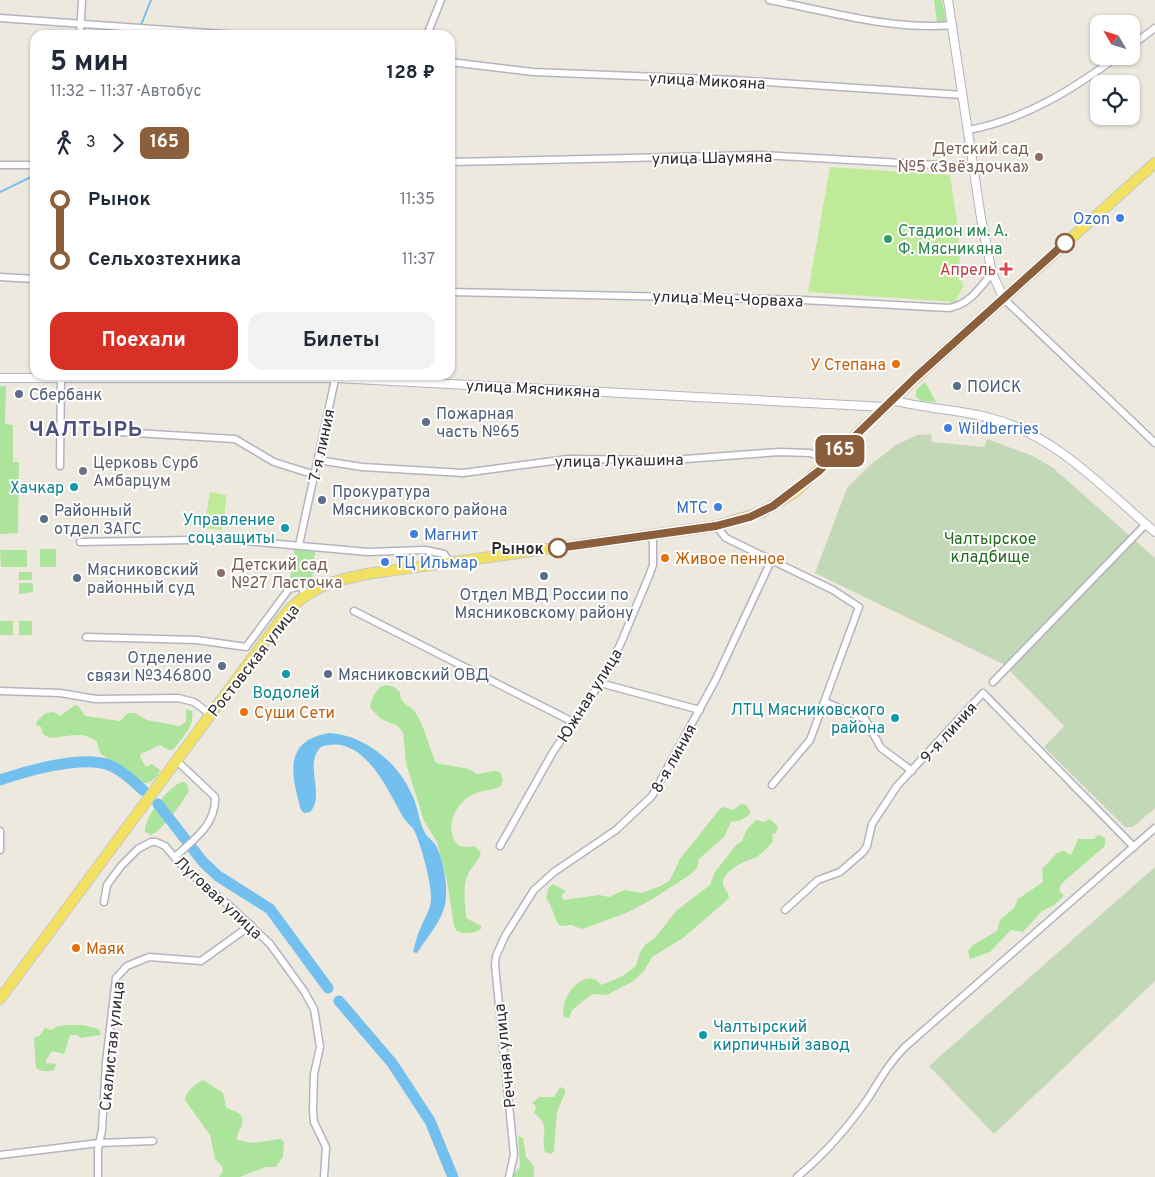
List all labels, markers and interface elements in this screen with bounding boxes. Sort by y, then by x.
north arrow [1090,15,1140,65]
map controls [1090,15,1140,125]
text: 5 мин [50,45,129,81]
text: 128 ₽ [387,61,435,85]
street label: улица Микояна [648,69,766,95]
button: locate [1090,75,1140,125]
text: 11:32 – 11:37 · Автобус [50,82,201,102]
icon: walk [50,129,78,157]
icon: forward [104,129,132,157]
text: 165 [150,131,179,154]
text: 3 [86,133,96,153]
place label: Детский сад №5 «Звёздочка» [897,140,1029,178]
street label: улица Шаумяна [651,148,773,170]
marker: Детский сад №5 «Звёздочка» [1033,151,1045,163]
text: Рынок [88,188,151,212]
text: 11:35 [400,190,435,210]
place label: Ozon [1073,210,1110,230]
marker: Ozon [1114,212,1126,224]
place label: Стадион им. А. Ф. Мясникяна [898,222,1008,260]
marker: Стадион им. А. Ф. Мясникяна [882,233,894,245]
unlabelled marker [1055,233,1075,253]
text: Сельхозтехника [88,248,241,272]
text: 11:37 [402,250,435,270]
place label: Апрель [940,261,996,281]
marker: Апрель [1000,263,1012,275]
street label: улица Мец-Чорваха [652,287,804,313]
button: Поехали [50,312,238,370]
button: Билеты [248,312,435,370]
place label: У Степана [810,356,886,376]
marker: У Степана [890,358,902,370]
street label: улица Мясникяна [465,376,601,403]
place label: ПОИСК [967,378,1022,398]
marker: ПОИСК [951,380,963,392]
place label: Сбербанк [29,386,102,406]
marker: Сбербанк [13,388,25,400]
place label: Пожарная часть №65 [436,405,520,443]
street label: 7-я линия [306,407,340,483]
marker: Пожарная часть №65 [420,416,432,428]
district label: ЧАЛТЫРЬ [29,417,143,444]
place label: Wildberries [958,420,1039,440]
marker: Wildberries [942,422,954,434]
line badge: 165 [811,435,869,467]
text: 165 [825,439,855,462]
street label: улица Лукашина [554,451,684,473]
place label: Церковь Сурб Амбарцум [93,454,198,492]
marker: Церковь Сурб Амбарцум [77,465,89,477]
place label: Хачкар [10,479,64,499]
marker: Хачкар [68,481,80,493]
place label: Прокуратура Мясниковского района [332,483,507,521]
marker: Прокуратура Мясниковского района [316,494,328,506]
place label: МТС [676,499,708,519]
marker: МТС [712,501,724,513]
place label: Районный отдел ЗАГС [54,502,142,540]
place label: Управление соцзащиты [183,511,275,549]
marker: Районный отдел ЗАГС [38,513,50,525]
marker: Управление соцзащиты [279,522,291,534]
place label: Магнит [424,526,478,546]
marker: Магнит [408,528,420,540]
park label: Чалтырское кладбище [944,530,1036,568]
marker: Рынок [548,538,568,558]
place label: Рынок [491,540,544,560]
place label: Живое пенное [675,550,785,570]
marker: Живое пенное [659,552,671,564]
place label: ТЦ Ильмар [395,554,478,574]
place label: Детский сад №27 Ласточка [231,556,343,594]
marker: ТЦ Ильмар [379,556,391,568]
place label: Мясниковский районный суд [87,561,199,599]
marker: Детский сад №27 Ласточка [215,567,227,579]
marker: Отдел МВД России по Мясниковскому району [538,570,550,582]
marker: Мясниковский районный суд [71,572,83,584]
place label: Отдел МВД России по Мясниковскому району [454,586,634,624]
street label: Ростовская улица [204,601,305,721]
street label: Южная улица [554,645,628,747]
place label: Отделение связи №346800 [87,649,212,687]
marker: Отделение связи №346800 [216,660,228,672]
place label: Мясниковский ОВД [338,666,489,686]
marker: Водолей [280,668,292,680]
marker: Мясниковский ОВД [322,668,334,680]
place label: Водолей [252,684,320,704]
street label: 9-я линия [917,699,982,768]
place label: ЛТЦ Мясниковского района [730,701,885,739]
place label: Суши Сети [254,704,335,724]
marker: Суши Сети [238,706,250,718]
marker: ЛТЦ Мясниковского района [889,712,901,724]
street label: 8-я линия [648,721,702,797]
street label: Луговая улица [169,853,266,944]
place label: Маяк [86,940,125,960]
marker: Маяк [70,942,82,954]
street label: Скалистая улица [96,980,130,1112]
street label: Речная улица [491,1003,521,1109]
place label: Чалтырский кирпичный завод [713,1018,850,1056]
marker: Чалтырский кирпичный завод [697,1029,709,1041]

